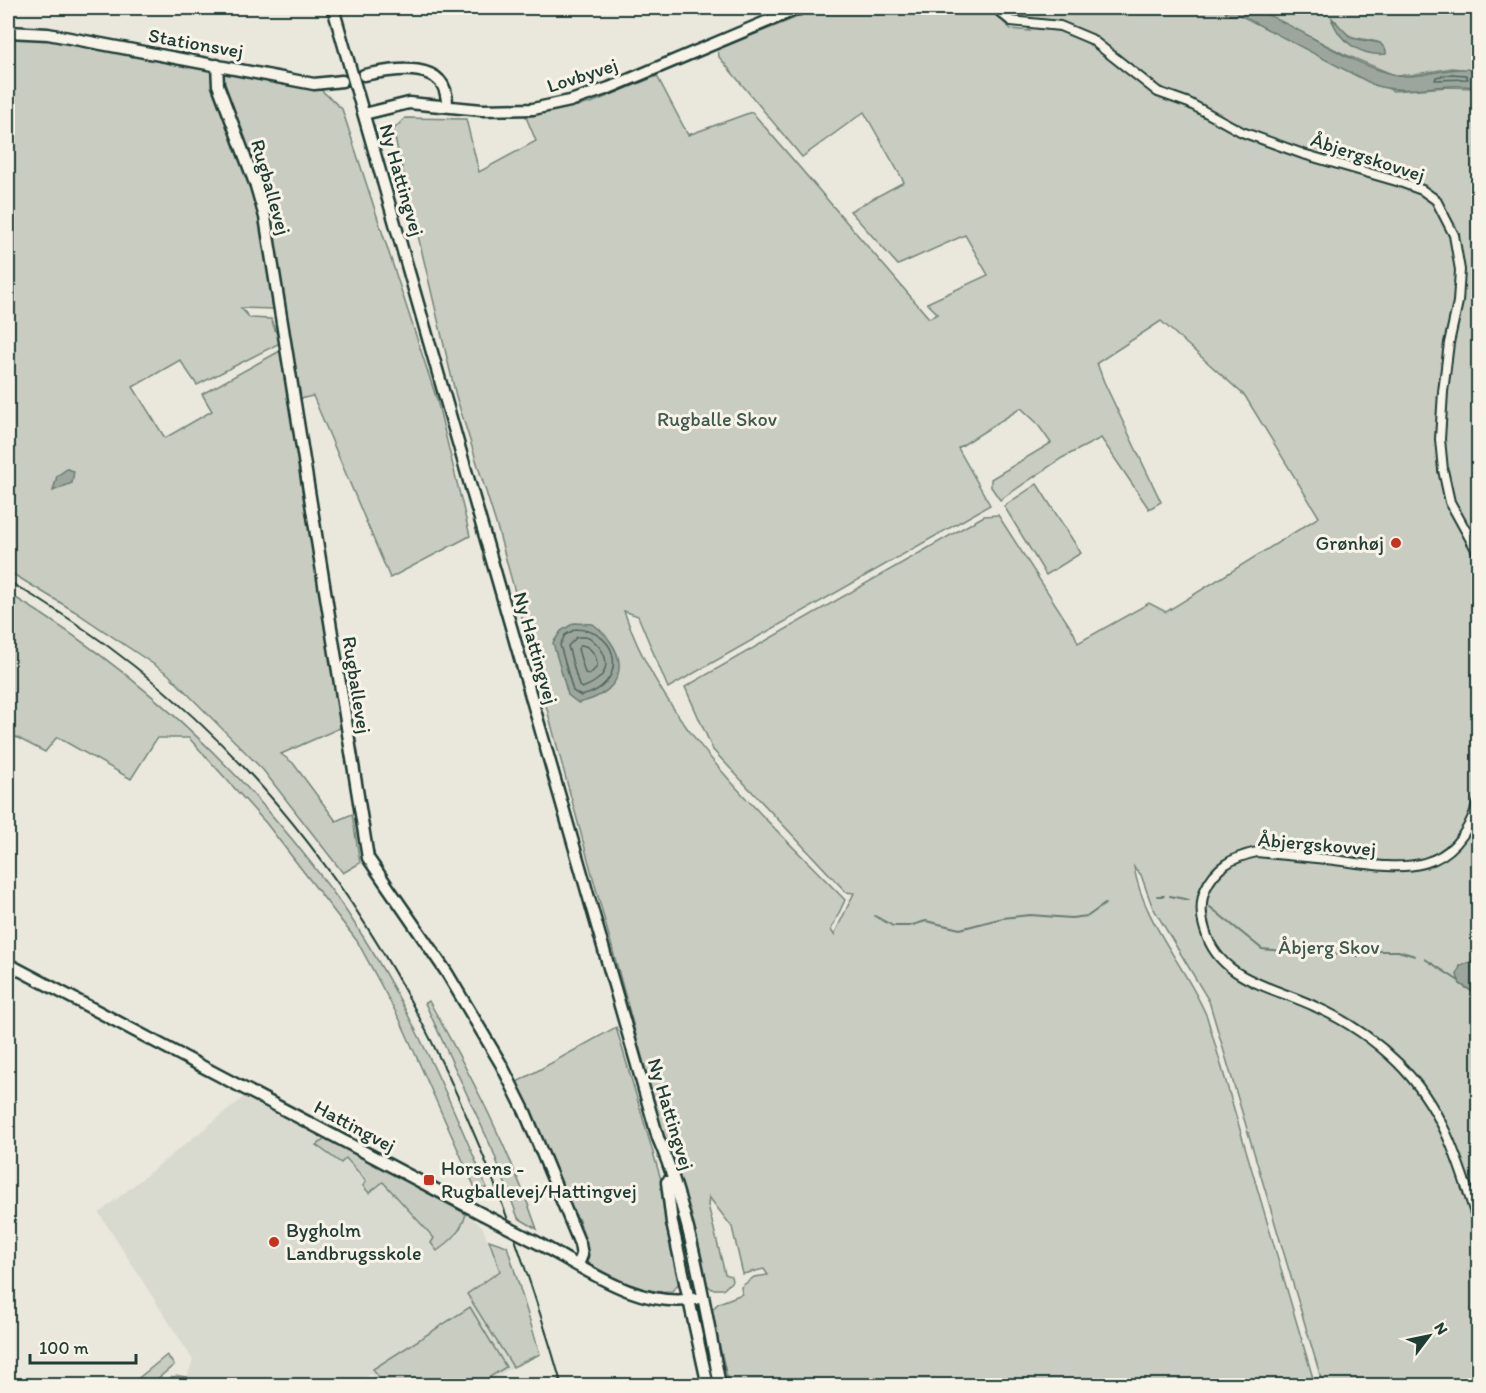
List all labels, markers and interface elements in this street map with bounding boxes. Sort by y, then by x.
street label: Stationsvej [147,23,245,63]
street label: Lovbyvej [543,52,621,98]
street label: Ny Hattingvej [375,121,429,239]
street label: Åbjergskovvej [1308,127,1428,187]
street label: Rugballevej [246,136,296,238]
park label: Rugballe Skov [657,407,777,431]
place label: Grønhøj [1316,531,1384,555]
marker: Grønhøj [1389,536,1403,550]
street label: Ny Hattingvej [509,589,563,707]
street label: Rugballevej [337,635,377,735]
street label: Åbjergskovvej [1257,827,1377,861]
park label: Åbjerg Skov [1278,935,1380,959]
street label: Ny Hattingvej [643,1055,699,1173]
street label: Hattingvej [310,1095,400,1157]
place label: Horsens - Rugballevej/Hattingvej [441,1156,637,1203]
marker: Horsens - Rugballevej/Hattingvej [422,1173,436,1187]
place label: Bygholm Landbrugsskole [286,1218,421,1265]
marker: Bygholm Landbrugsskole [267,1235,281,1249]
north arrow [1399,1306,1459,1366]
text: N [1430,1319,1452,1338]
scale bar [30,1327,136,1365]
text: 100 m [39,1337,89,1359]

